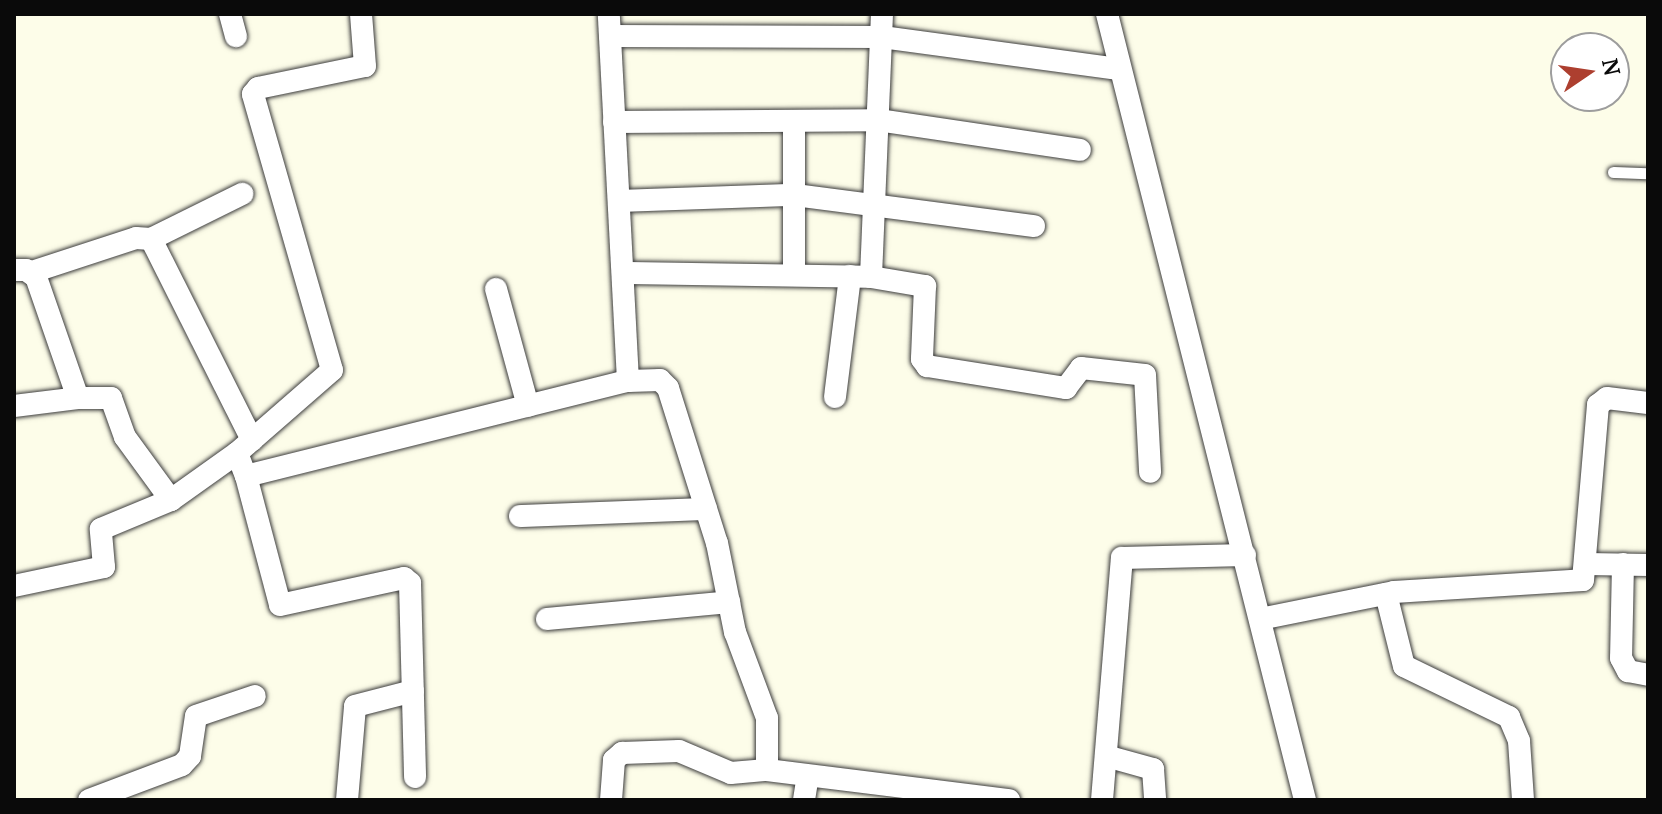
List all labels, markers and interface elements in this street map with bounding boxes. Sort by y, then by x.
north arrow [1550,32,1630,112]
text: N [1596,56,1628,78]

